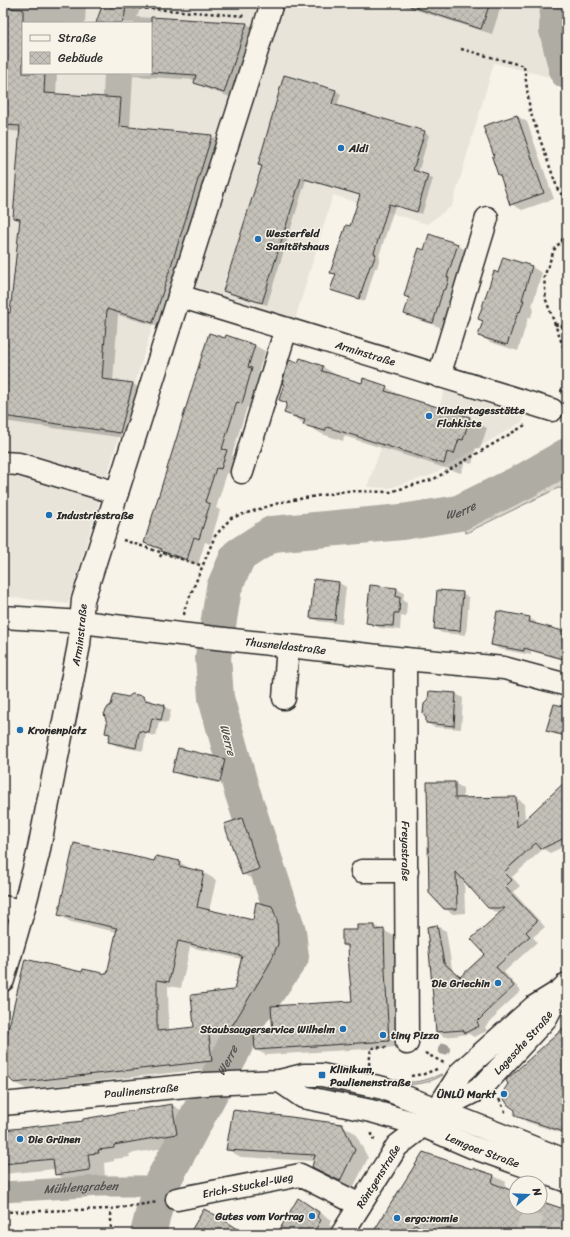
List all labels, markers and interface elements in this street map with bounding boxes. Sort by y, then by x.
legend [22,22,152,74]
text: Straße [58,27,96,49]
text: Gebäude [58,47,103,69]
place label: Aldi [348,139,369,158]
marker: Aldi [336,143,346,153]
place label: Westerfeld Sanitätshaus [265,224,329,256]
marker: Westerfeld Sanitätshaus [253,234,263,244]
street label: Arminstraße [332,335,399,371]
place label: Kindertagesstätte Flohkiste [436,401,525,433]
marker: Kindertagesstätte Flohkiste [424,411,434,421]
water label: Werre [444,494,482,526]
place label: Industriestraße [56,506,134,525]
marker: Industriestraße [44,510,54,520]
street label: Arminstraße [65,602,92,668]
street label: Thusneldastraße [244,632,327,660]
place label: Kronenplatz [27,721,87,740]
water label: Werre [213,722,243,760]
marker: Kronenplatz [15,725,25,735]
street label: Freyastraße [396,821,416,881]
place label: Die Griechin [432,974,490,993]
marker: Die Griechin [493,978,503,988]
street label: Lagesche Straße [489,1007,558,1079]
place label: Staubsaugerservice Wilhelm [199,1020,336,1039]
marker: Staubsaugerservice Wilhelm [338,1024,348,1034]
place label: tiny Pizza [391,1026,439,1045]
marker: tiny Pizza [378,1030,388,1040]
water label: Werre [210,1040,245,1080]
place label: Klinikum, Paulienenstraße [329,1060,411,1092]
marker: Klinikum, Paulienenstraße [317,1070,327,1080]
street label: Paulinenstraße [103,1077,180,1103]
place label: ÜNLÜ Markt [437,1085,498,1104]
marker: ÜNLÜ Markt [499,1089,509,1099]
street label: Lemgoer Straße [443,1127,523,1173]
place label: Die Grünen [28,1130,81,1149]
marker: Die Grünen [15,1134,25,1144]
street label: Röntgenstraße [351,1140,406,1212]
street label: Erich-Stuckel-Weg [201,1167,295,1203]
water label: Mühlengraben [43,1175,120,1200]
north arrow [508,1175,548,1215]
text: N [526,1184,547,1199]
place label: Gutes vom Vortrag [214,1207,304,1226]
place label: ergo:nomie [404,1209,459,1228]
marker: Gutes vom Vortrag [307,1211,317,1221]
marker: ergo:nomie [392,1213,402,1223]

